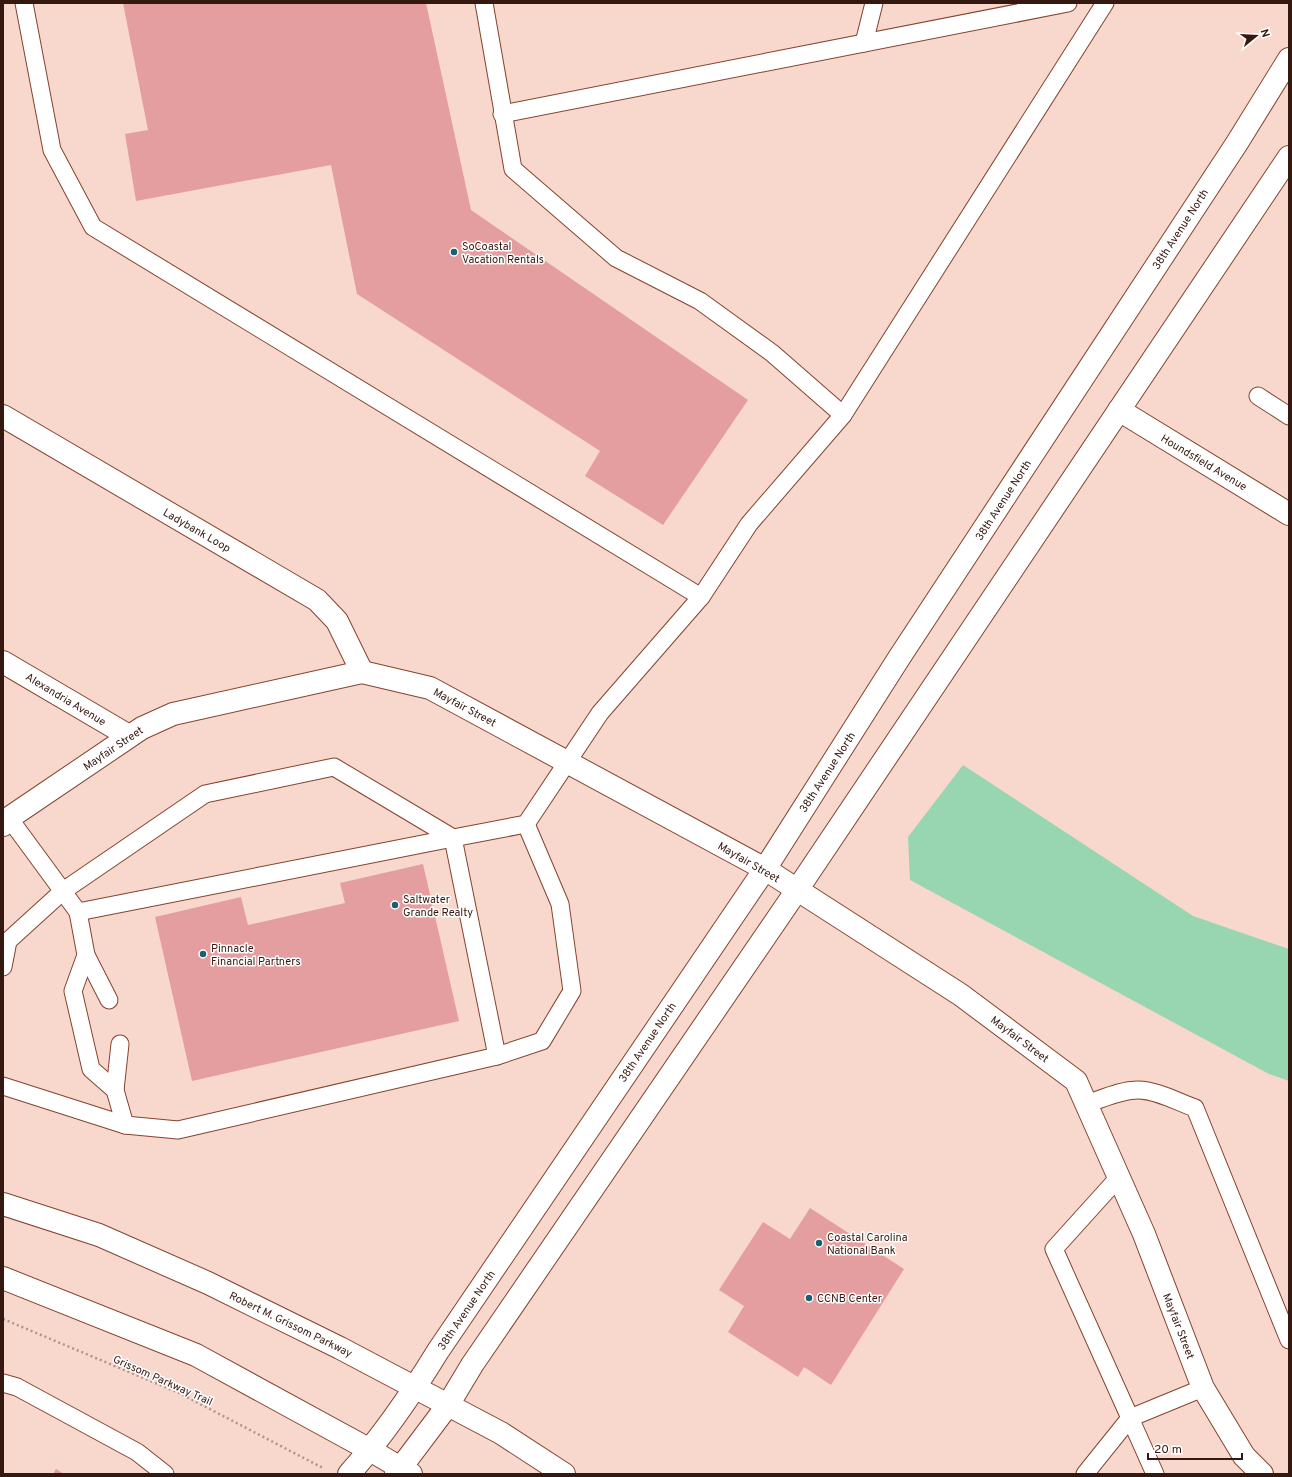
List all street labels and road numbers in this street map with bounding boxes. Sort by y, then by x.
street label: 38th Avenue North [1150,187,1212,272]
street label: Houndsfield Avenue [1158,432,1249,494]
street label: 38th Avenue North [973,458,1035,543]
street label: Ladybank Loop [160,506,233,556]
street label: Alexandria Avenue [23,670,108,729]
street label: Mayfair Street [431,685,498,730]
street label: Mayfair Street [81,724,146,774]
street label: 38th Avenue North [797,730,859,815]
street label: Mayfair Street [715,839,782,886]
street label: 38th Avenue North [616,1000,680,1085]
street label: Mayfair Street [987,1013,1051,1066]
street label: 38th Avenue North [435,1268,499,1353]
street label: Robert M. Grissom Parkway [227,1289,355,1361]
street label: Mayfair Street [1159,1291,1197,1361]
street label: Grissom Parkway Trail [111,1353,215,1409]

